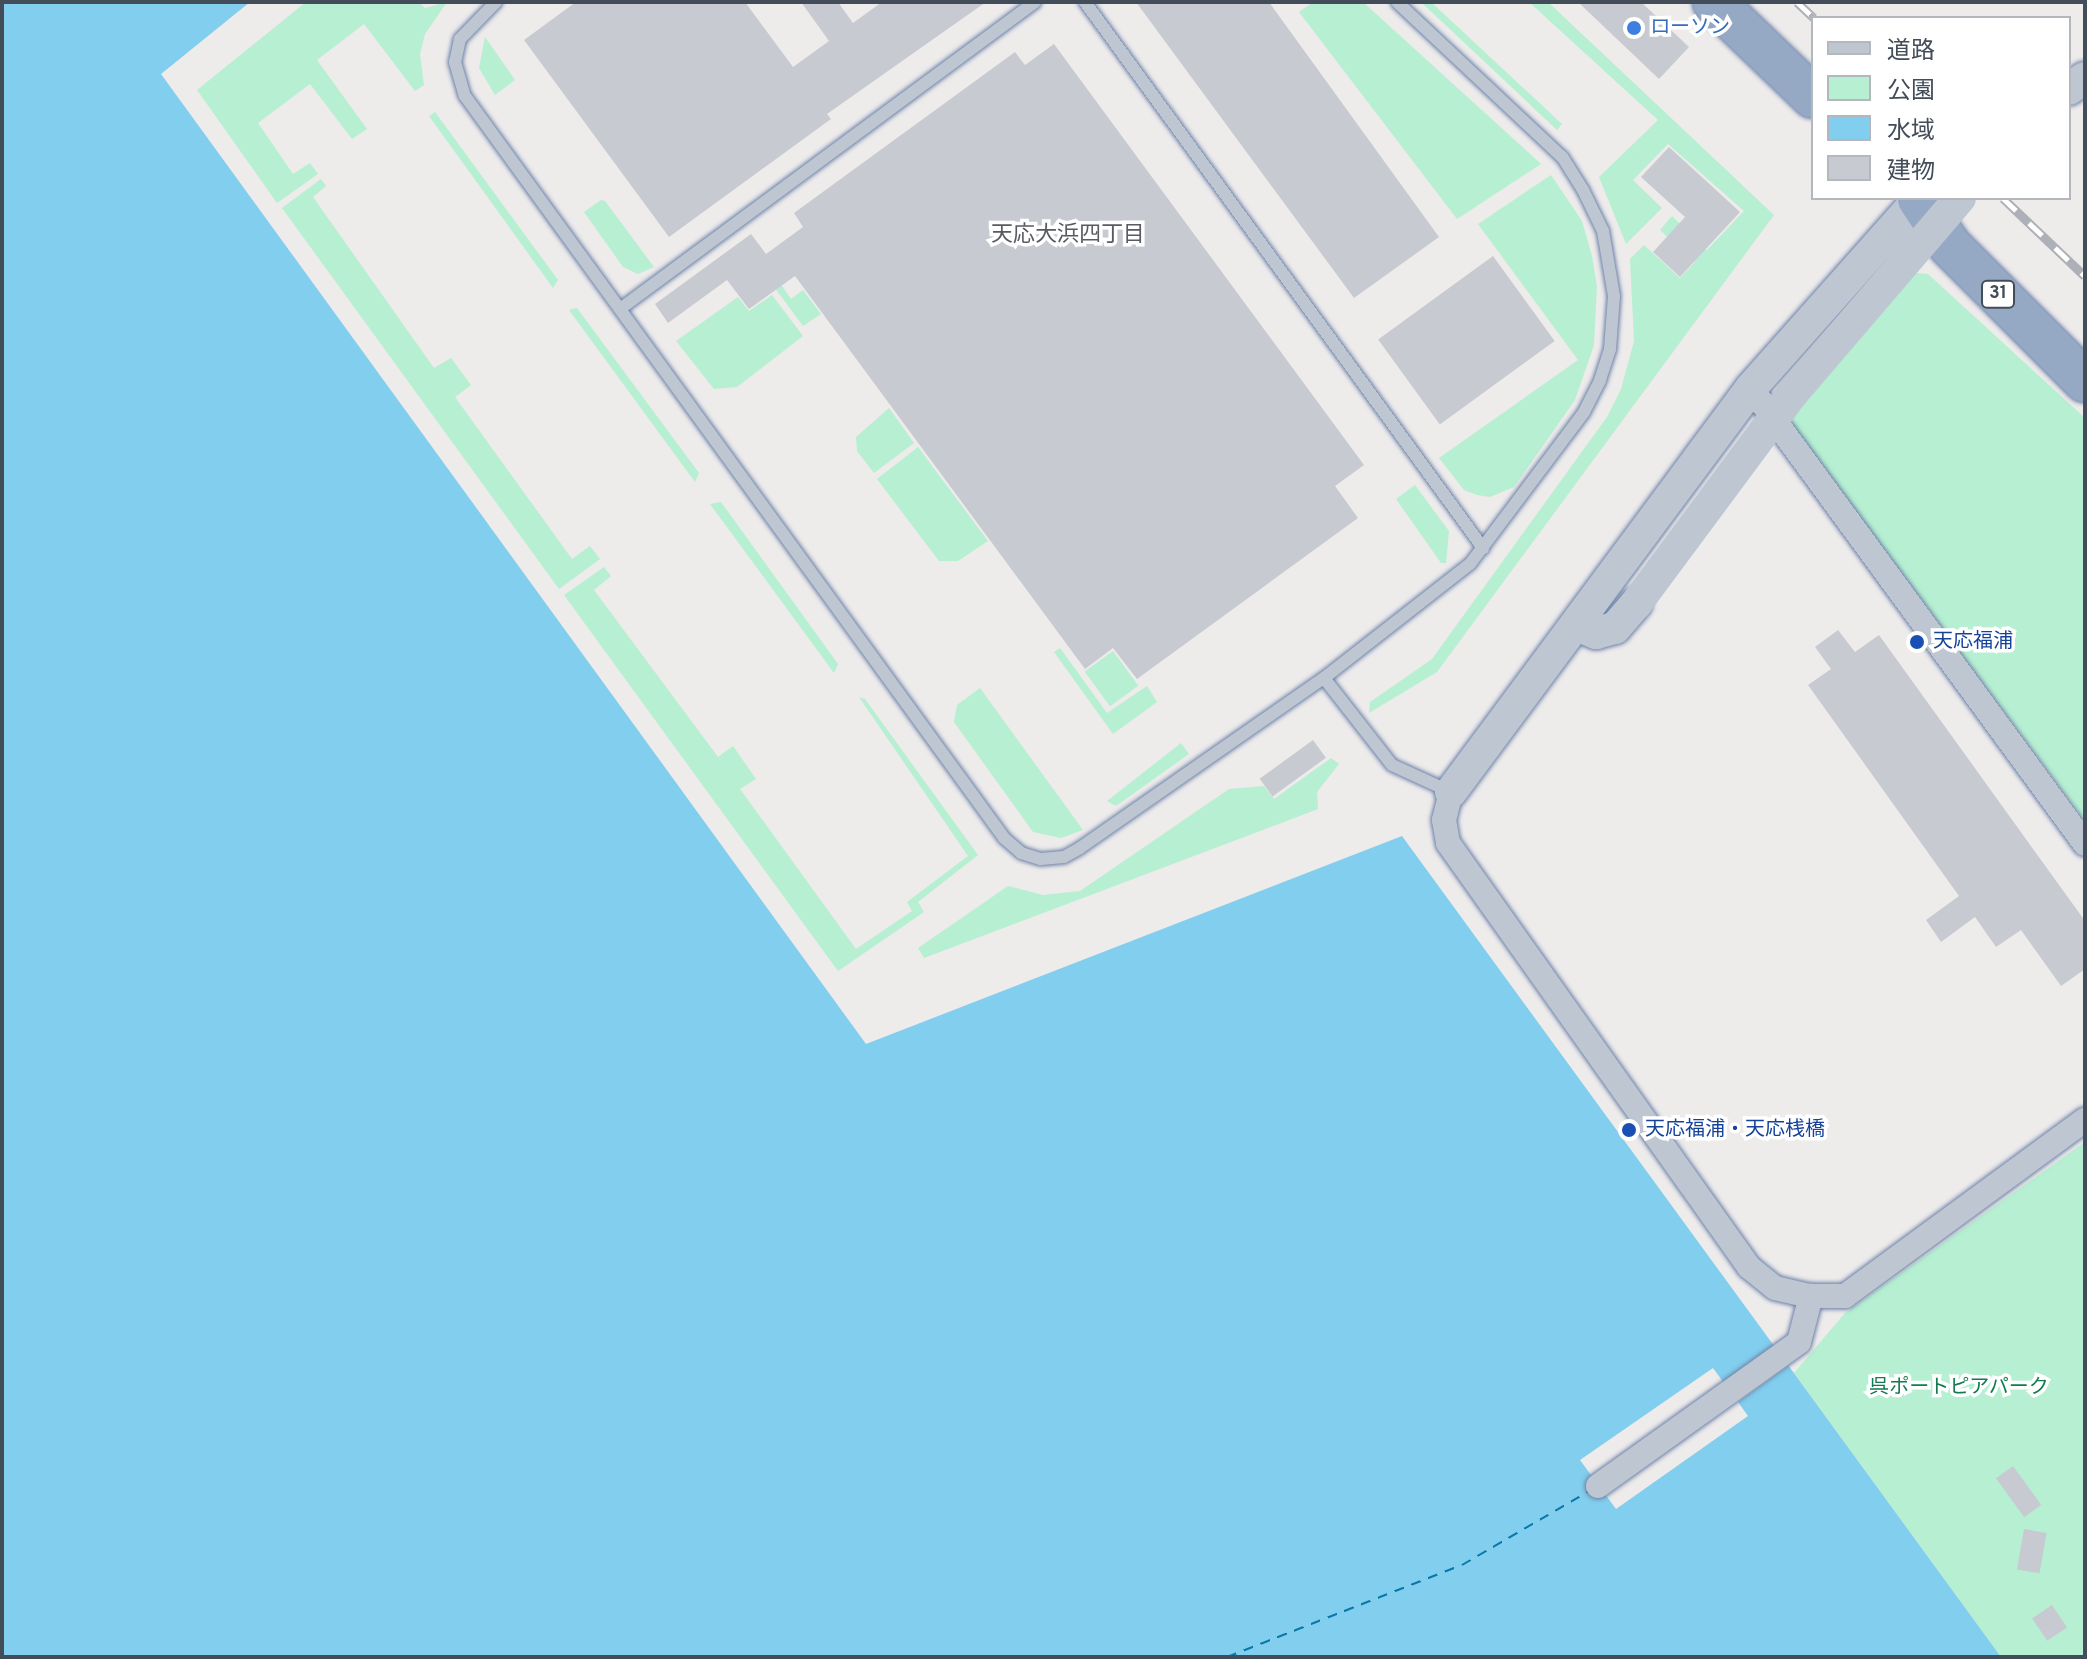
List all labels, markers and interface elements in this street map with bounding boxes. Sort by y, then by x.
place label: ローソン [1650,16,1730,40]
legend [1811,16,2071,200]
marker: ローソン [1625,19,1643,37]
text: 道路 [1887,37,1935,67]
text: 公園 [1887,77,1935,107]
text: 水域 [1887,117,1935,147]
text: 建物 [1887,157,1935,187]
district label: 天応大浜四丁目 [991,223,1145,249]
road number: 31 [1980,280,2016,308]
place label: 天応福浦 [1933,630,2013,654]
marker: 天応福浦 [1908,633,1926,651]
place label: 天応福浦・天応桟橋 [1645,1118,1825,1142]
marker: 天応福浦・天応桟橋 [1620,1121,1638,1139]
park label: 呉ポートピアパーク [1869,1376,2049,1400]

